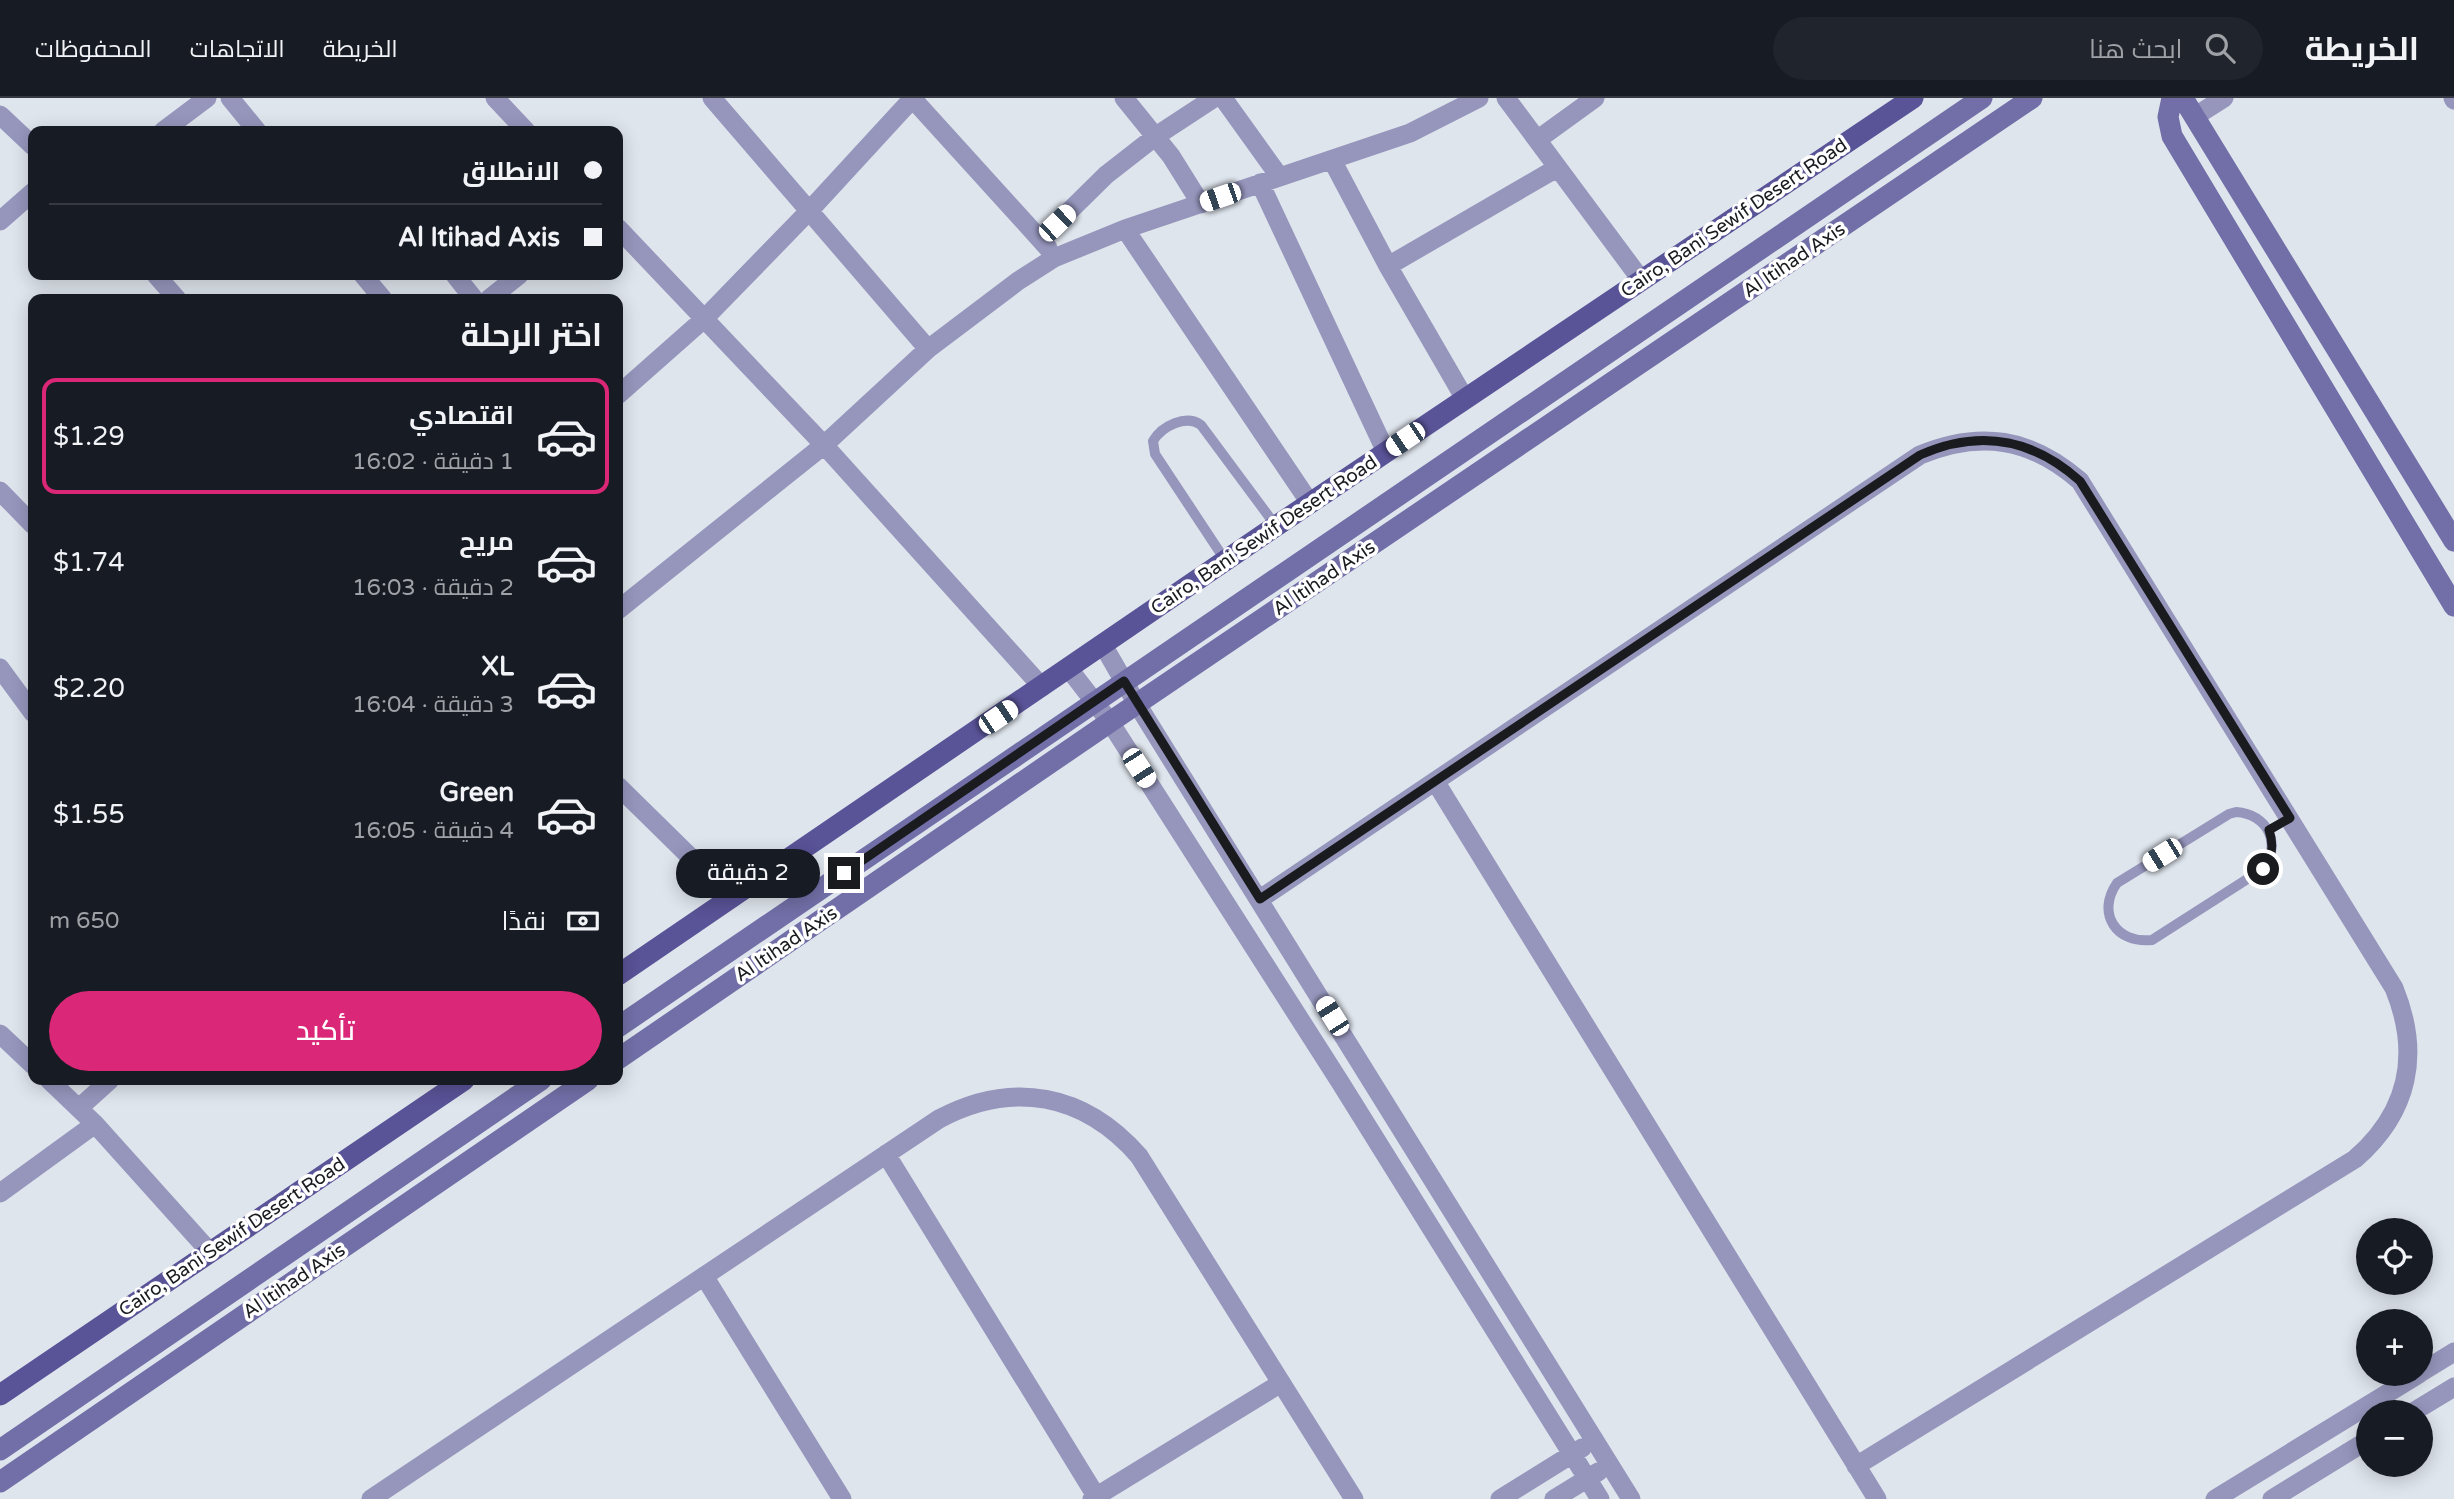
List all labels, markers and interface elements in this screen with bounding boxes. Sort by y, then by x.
search box [1773,17,2263,80]
icon: search [2201,29,2239,67]
text: الخريطة [2305,30,2419,69]
text: ابحث هنا [2089,34,2183,65]
text: المحفوظات [35,35,152,64]
text: الاتجاهات [190,35,285,64]
text: الخريطة [323,35,398,64]
street label: Cairo, Bani Sewif Desert Road [1617,134,1851,302]
text: الانطلاق [462,156,560,187]
car [1197,180,1244,214]
car [1035,201,1080,245]
street label: Al Itihad Axis [1739,218,1849,302]
text: Al Itihad Axis [398,222,560,253]
text: اختر الرحلة [461,317,602,355]
text: اقتصادي [409,400,514,431]
icon: car [535,405,598,468]
car [1382,419,1429,459]
text: $1.29 [53,421,125,452]
text: 1 دقيقة · 16:02 [352,448,514,476]
street label: Cairo, Bani Sewif Desert Road [1147,451,1381,619]
text: مريح [459,526,514,557]
icon: car [535,531,598,594]
street label: Al Itihad Axis [1269,536,1379,620]
text: $1.74 [53,547,125,578]
text: 2 دقيقة · 16:03 [352,574,514,602]
text: XL [482,651,514,682]
icon: car [535,657,598,720]
text: $2.20 [53,673,125,704]
text: 3 دقيقة · 16:04 [352,691,514,719]
car [975,697,1022,737]
car [1119,745,1160,791]
text: Green [439,777,514,808]
icon: car [535,783,598,846]
text: $1.55 [53,799,125,830]
text: 4 دقيقة · 16:05 [352,817,514,845]
car [2139,835,2186,875]
callout: 2 دقيقة [676,848,820,898]
route start [2247,853,2279,885]
route end [828,857,860,889]
text: 2 دقيقة [707,859,789,887]
icon: cash [564,902,602,940]
street label: Al Itihad Axis [731,902,841,986]
text: نقدًا [502,906,546,937]
text: 650 m [49,907,119,935]
button: تأكيد [49,991,602,1071]
car [1312,993,1353,1039]
street label: Cairo, Bani Sewif Desert Road [115,1153,349,1321]
map controls [2356,1218,2433,1477]
button: locate [2356,1218,2433,1295]
street label: Al Itihad Axis [239,1239,349,1323]
button: + [2356,1309,2433,1386]
button: − [2356,1400,2433,1477]

